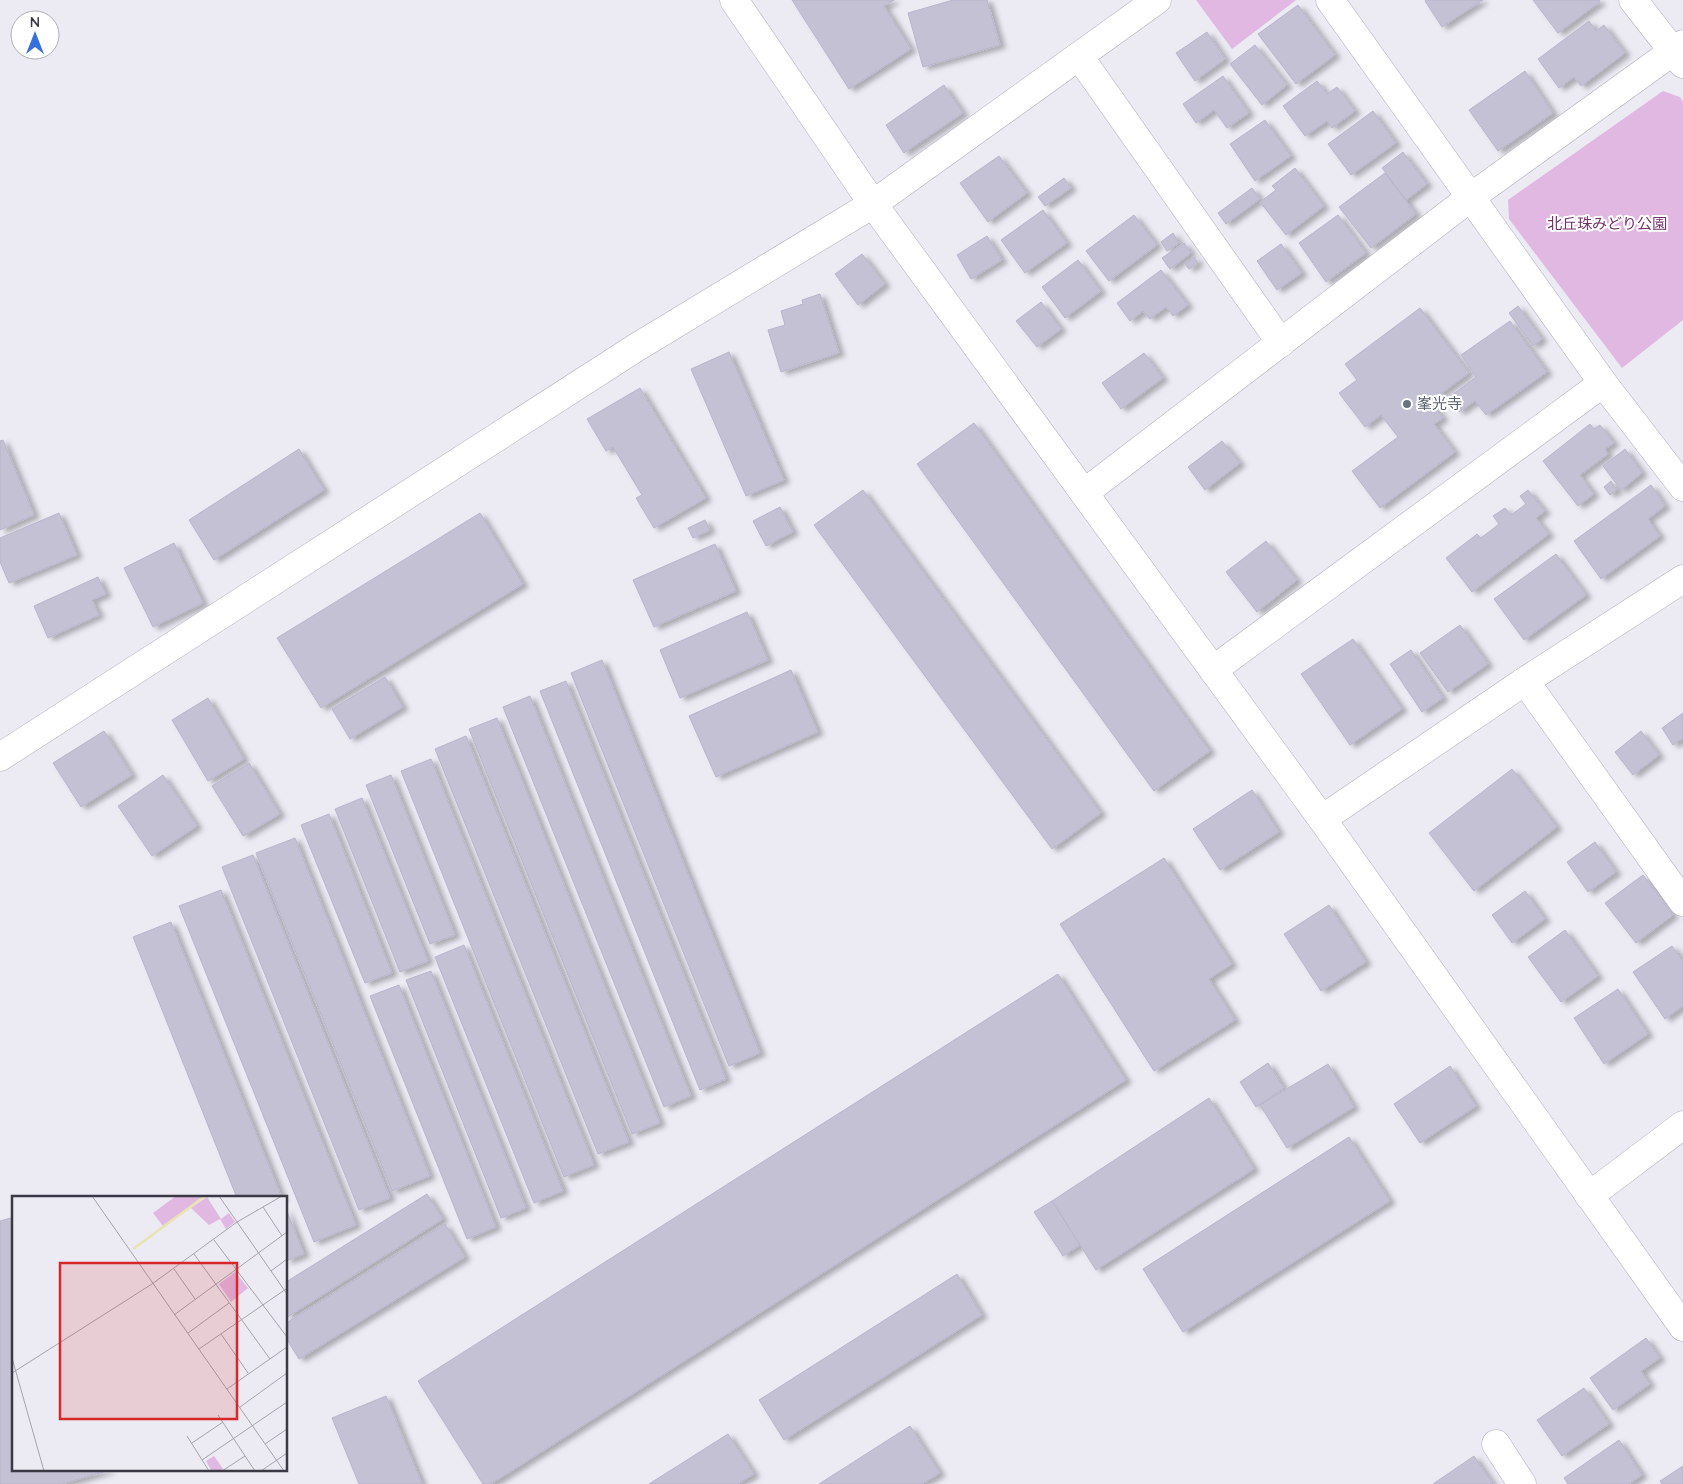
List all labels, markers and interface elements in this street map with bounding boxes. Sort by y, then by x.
north arrow [10,10,60,60]
text: N [30,13,40,31]
park label: 北丘珠みどり公園 [1547,214,1667,233]
place label: 峯光寺 [1417,394,1462,413]
marker: 峯光寺 [1401,398,1413,410]
inset map [12,1196,288,1472]

